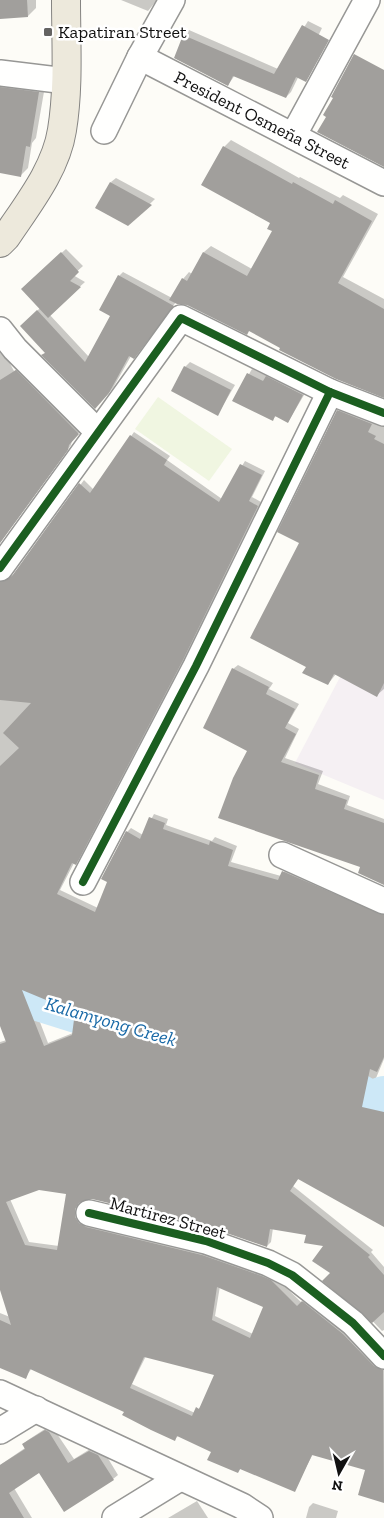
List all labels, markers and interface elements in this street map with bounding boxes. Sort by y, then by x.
place label: Kapatiran Street [58,21,187,43]
marker: Kapatiran Street [42,26,54,38]
street label: President Osmeña Street [170,66,354,174]
water label: Kalamyong Creek [43,992,179,1051]
street label: Martirez Street [107,1192,229,1244]
north arrow [314,1448,364,1498]
text: N [330,1476,344,1495]

